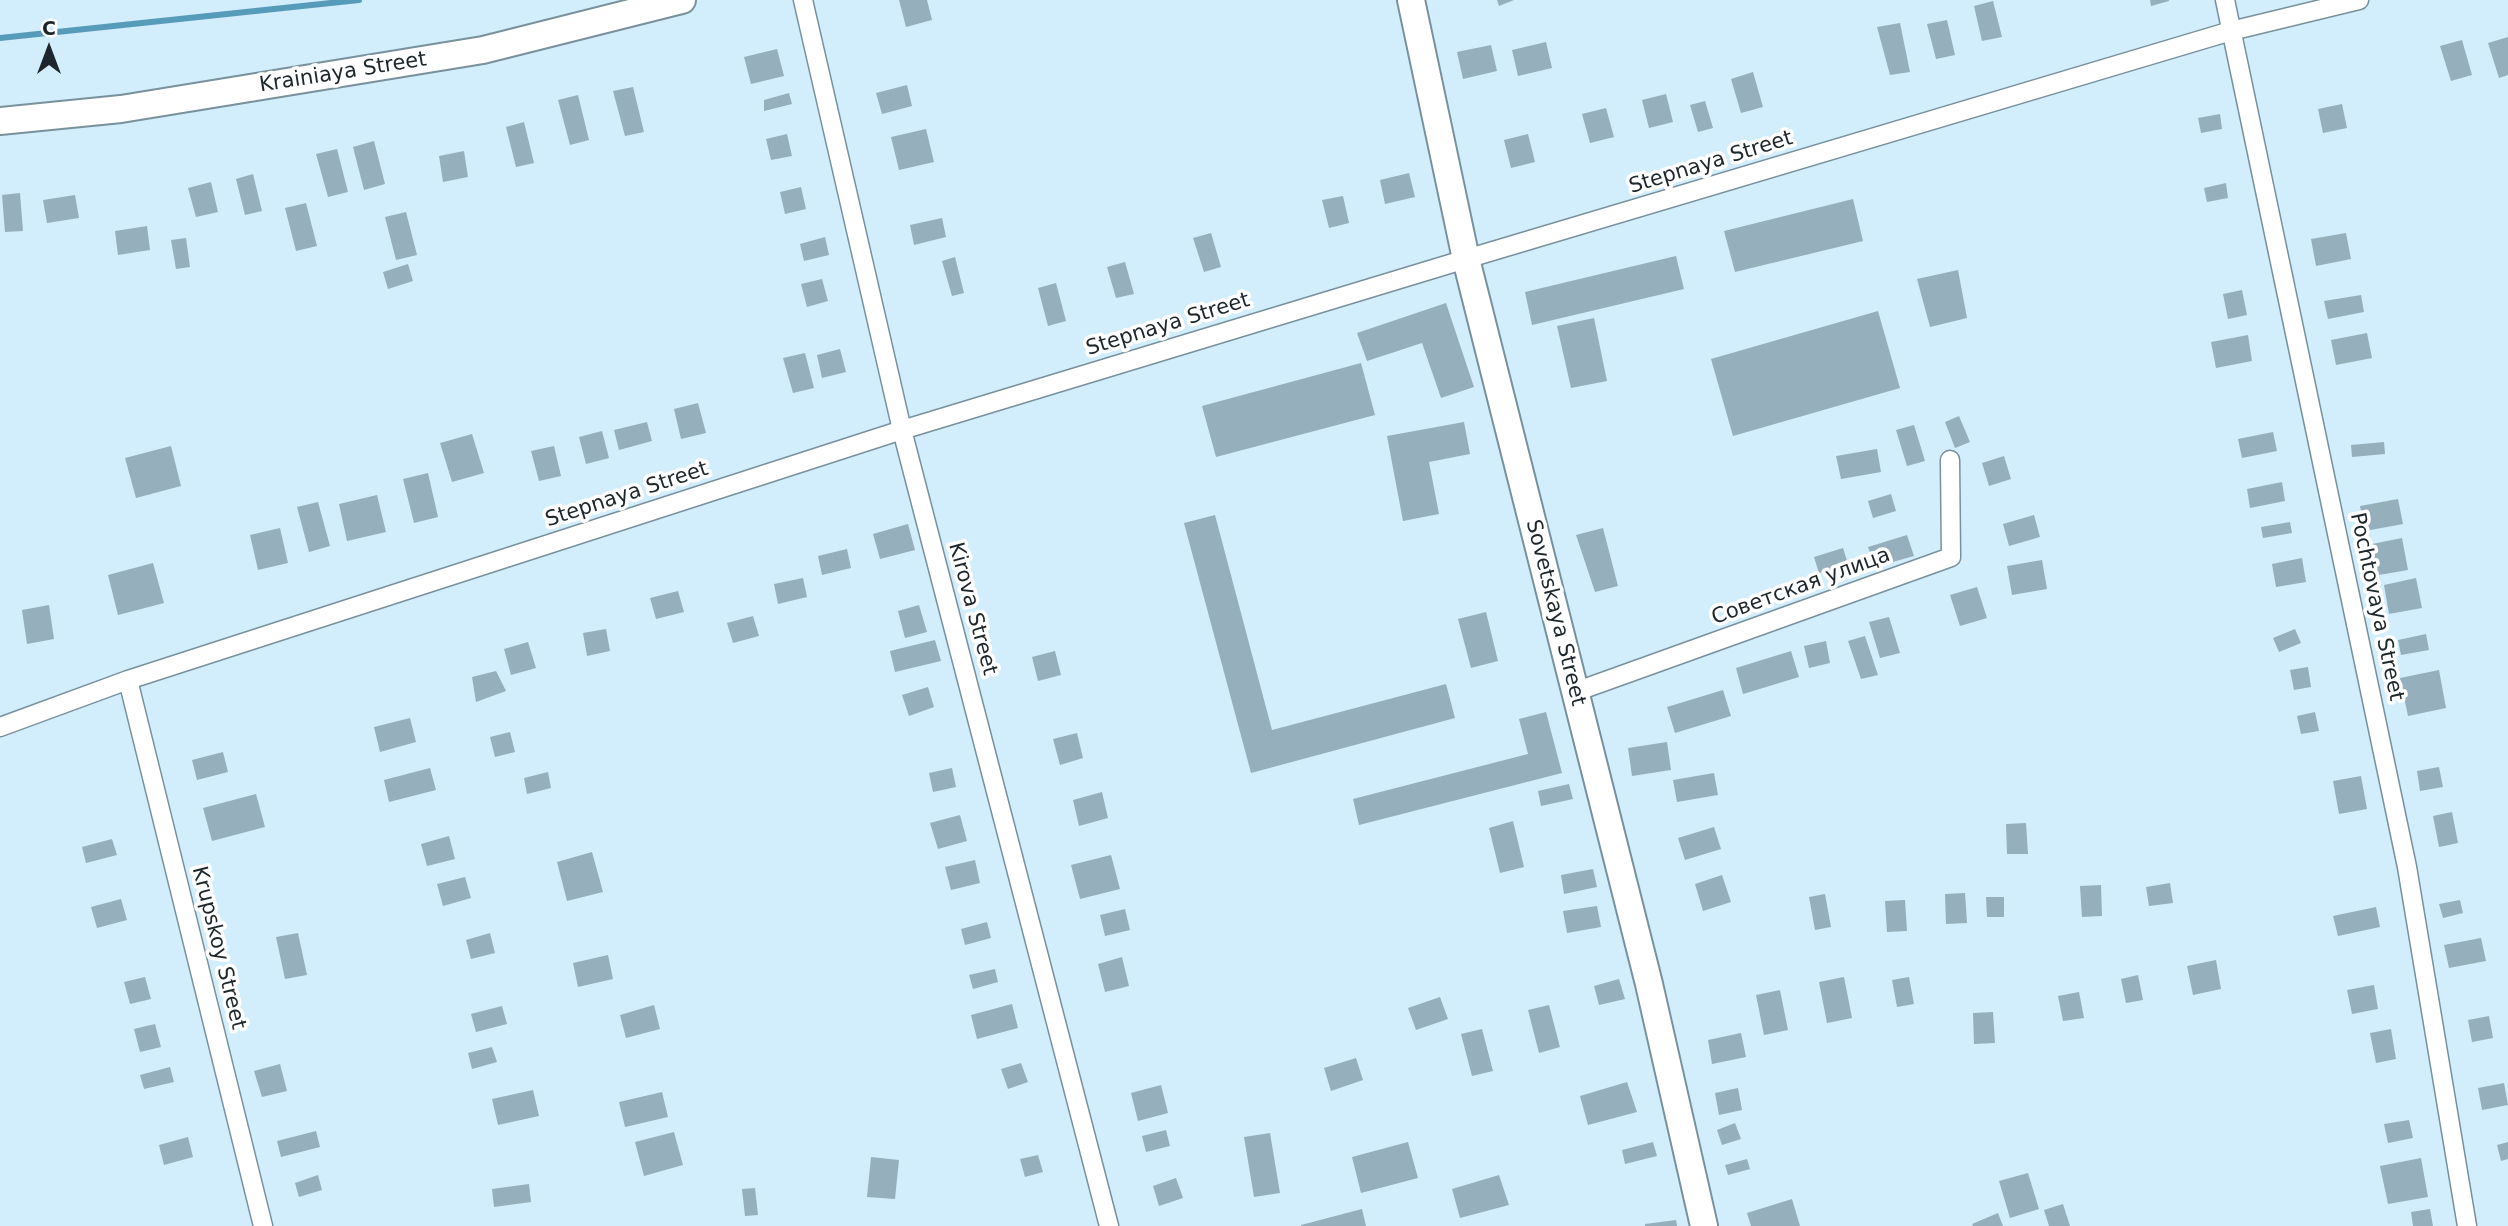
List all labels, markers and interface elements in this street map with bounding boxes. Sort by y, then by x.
north arrow [14,14,84,84]
text: С [42,17,56,39]
street label: Krainiaya Street [258,47,428,99]
street label: Stepnaya Street [1626,126,1796,200]
street label: Stepnaya Street [1083,288,1253,362]
street label: Stepnaya Street [542,457,712,533]
street label: Pochtovaya Street [2344,511,2408,703]
street label: Sovetskaya Street [1520,517,1590,709]
street label: Kirova Street [942,540,1002,678]
street label: Советская улица [1708,543,1894,631]
street label: Krupskoy Street [186,864,250,1032]

